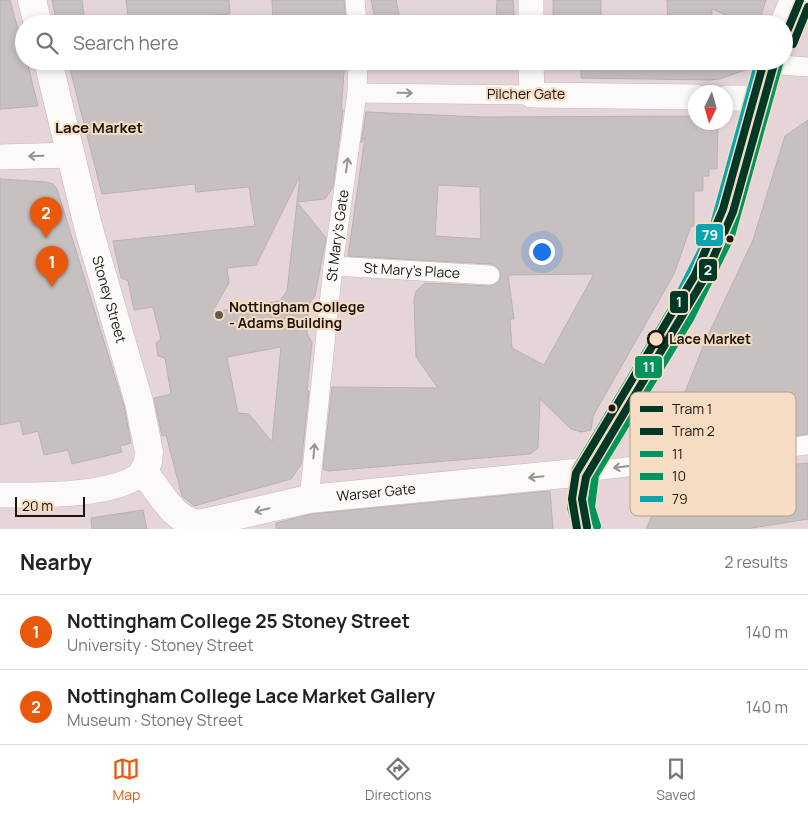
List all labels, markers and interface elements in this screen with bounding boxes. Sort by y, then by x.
search box [15,15,793,70]
icon: search [33,29,61,57]
text: Search here [73,30,179,56]
street label: Pilcher Gate [487,84,565,103]
north arrow [688,85,733,130]
one-way arrow [397,88,413,98]
district label: Lace Market [55,117,143,138]
one-way arrow [28,152,44,161]
one-way arrow [342,158,352,174]
street label: St Mary's Gate [321,188,352,282]
pin: 2 [30,197,62,238]
line badge: 79 [695,223,724,247]
text: 79 [702,225,718,244]
unlabelled marker [725,234,735,244]
your location [529,239,555,265]
pin: 1 [36,246,68,287]
street label: Stoney Street [88,253,131,345]
street label: St Mary's Place [363,258,461,282]
line badge: 2 [698,258,718,282]
text: 2 [704,260,712,279]
line badge: 1 [669,290,689,314]
text: 1 [676,292,682,311]
place label: Nottingham College - Adams Building [229,297,365,332]
marker: Nottingham College - Adams Building [213,309,225,321]
place label: Lace Market [669,329,751,348]
marker: Lace Market [647,330,665,348]
line badge: 11 [634,355,663,379]
text: 11 [643,357,655,376]
legend [630,392,796,516]
text: Tram 1 [672,399,712,418]
unlabelled marker [607,403,617,413]
text: Tram 2 [672,421,715,440]
one-way arrow [310,443,319,459]
text: 11 [672,444,683,463]
one-way arrow [613,463,629,473]
text: 10 [672,466,686,485]
one-way arrow [529,472,545,482]
street label: Warser Gate [336,479,417,505]
text: 79 [672,489,688,508]
scale bar [15,494,85,517]
text: 20 m [22,496,53,515]
one-way arrow [254,506,270,515]
text: Nearby [20,548,92,576]
text: 2 results [724,551,788,573]
text: Nottingham College 25 Stoney Street [67,608,410,634]
text: 1 [32,621,40,643]
text: 140 m [746,621,788,643]
text: University · Stoney Street [67,634,254,656]
text: Nottingham College Lace Market Gallery [67,683,435,709]
text: 2 [31,696,41,718]
text: 140 m [746,696,788,718]
text: Museum · Stoney Street [67,709,244,731]
tab: Map [112,755,140,804]
tab: Directions [365,755,431,804]
tab: Saved [656,755,696,804]

